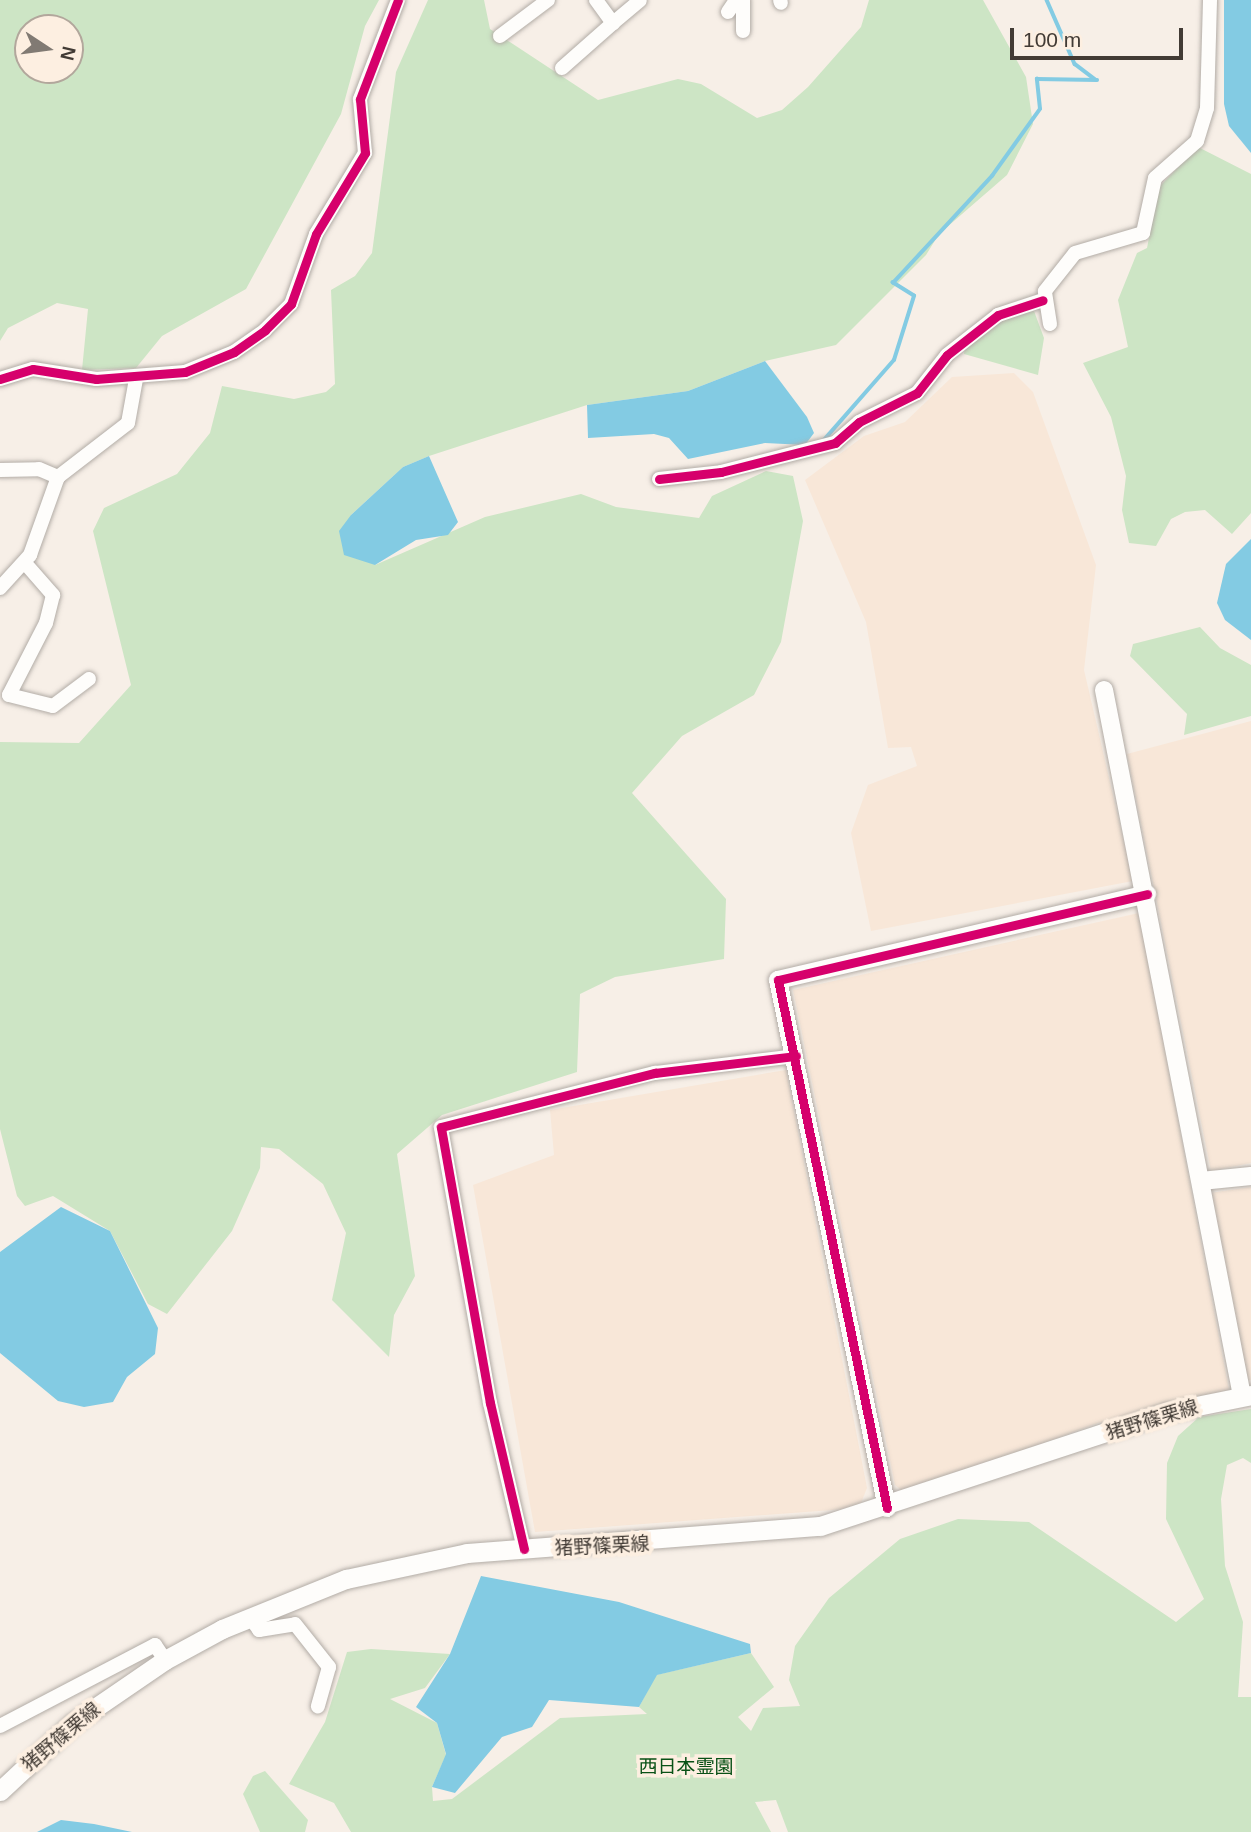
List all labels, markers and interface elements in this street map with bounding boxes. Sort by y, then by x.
north arrow [14,14,84,84]
scale bar [1013,14,1186,58]
text: 100 m [1023,28,1081,51]
text: N [56,44,80,62]
street label: 猪野篠栗線 [1103,1395,1201,1445]
street label: 猪野篠栗線 [554,1532,650,1560]
street label: 猪野篠栗線 [17,1698,105,1776]
park label: 西日本霊園 [639,1756,733,1778]

